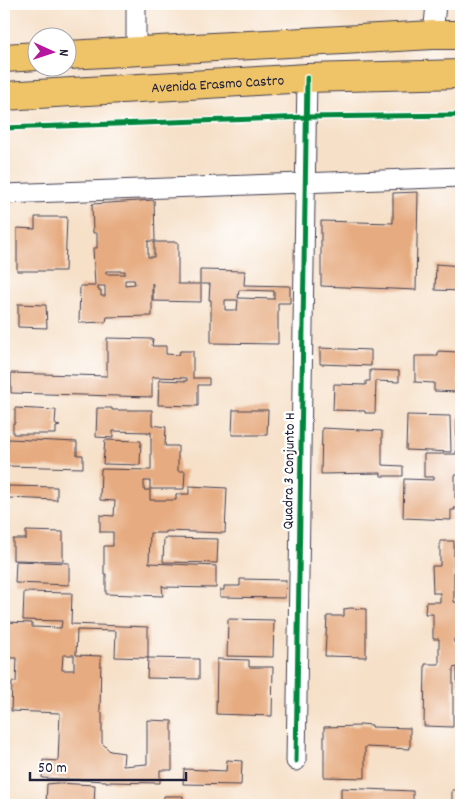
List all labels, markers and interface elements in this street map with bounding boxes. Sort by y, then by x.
north arrow [28,28,78,78]
text: N [53,49,73,57]
street label: Avenida Erasmo Castro [151,70,285,100]
street label: Quadra 3 Conjunto H [278,412,302,530]
scale bar [30,749,186,781]
text: 50 m [38,758,67,780]

